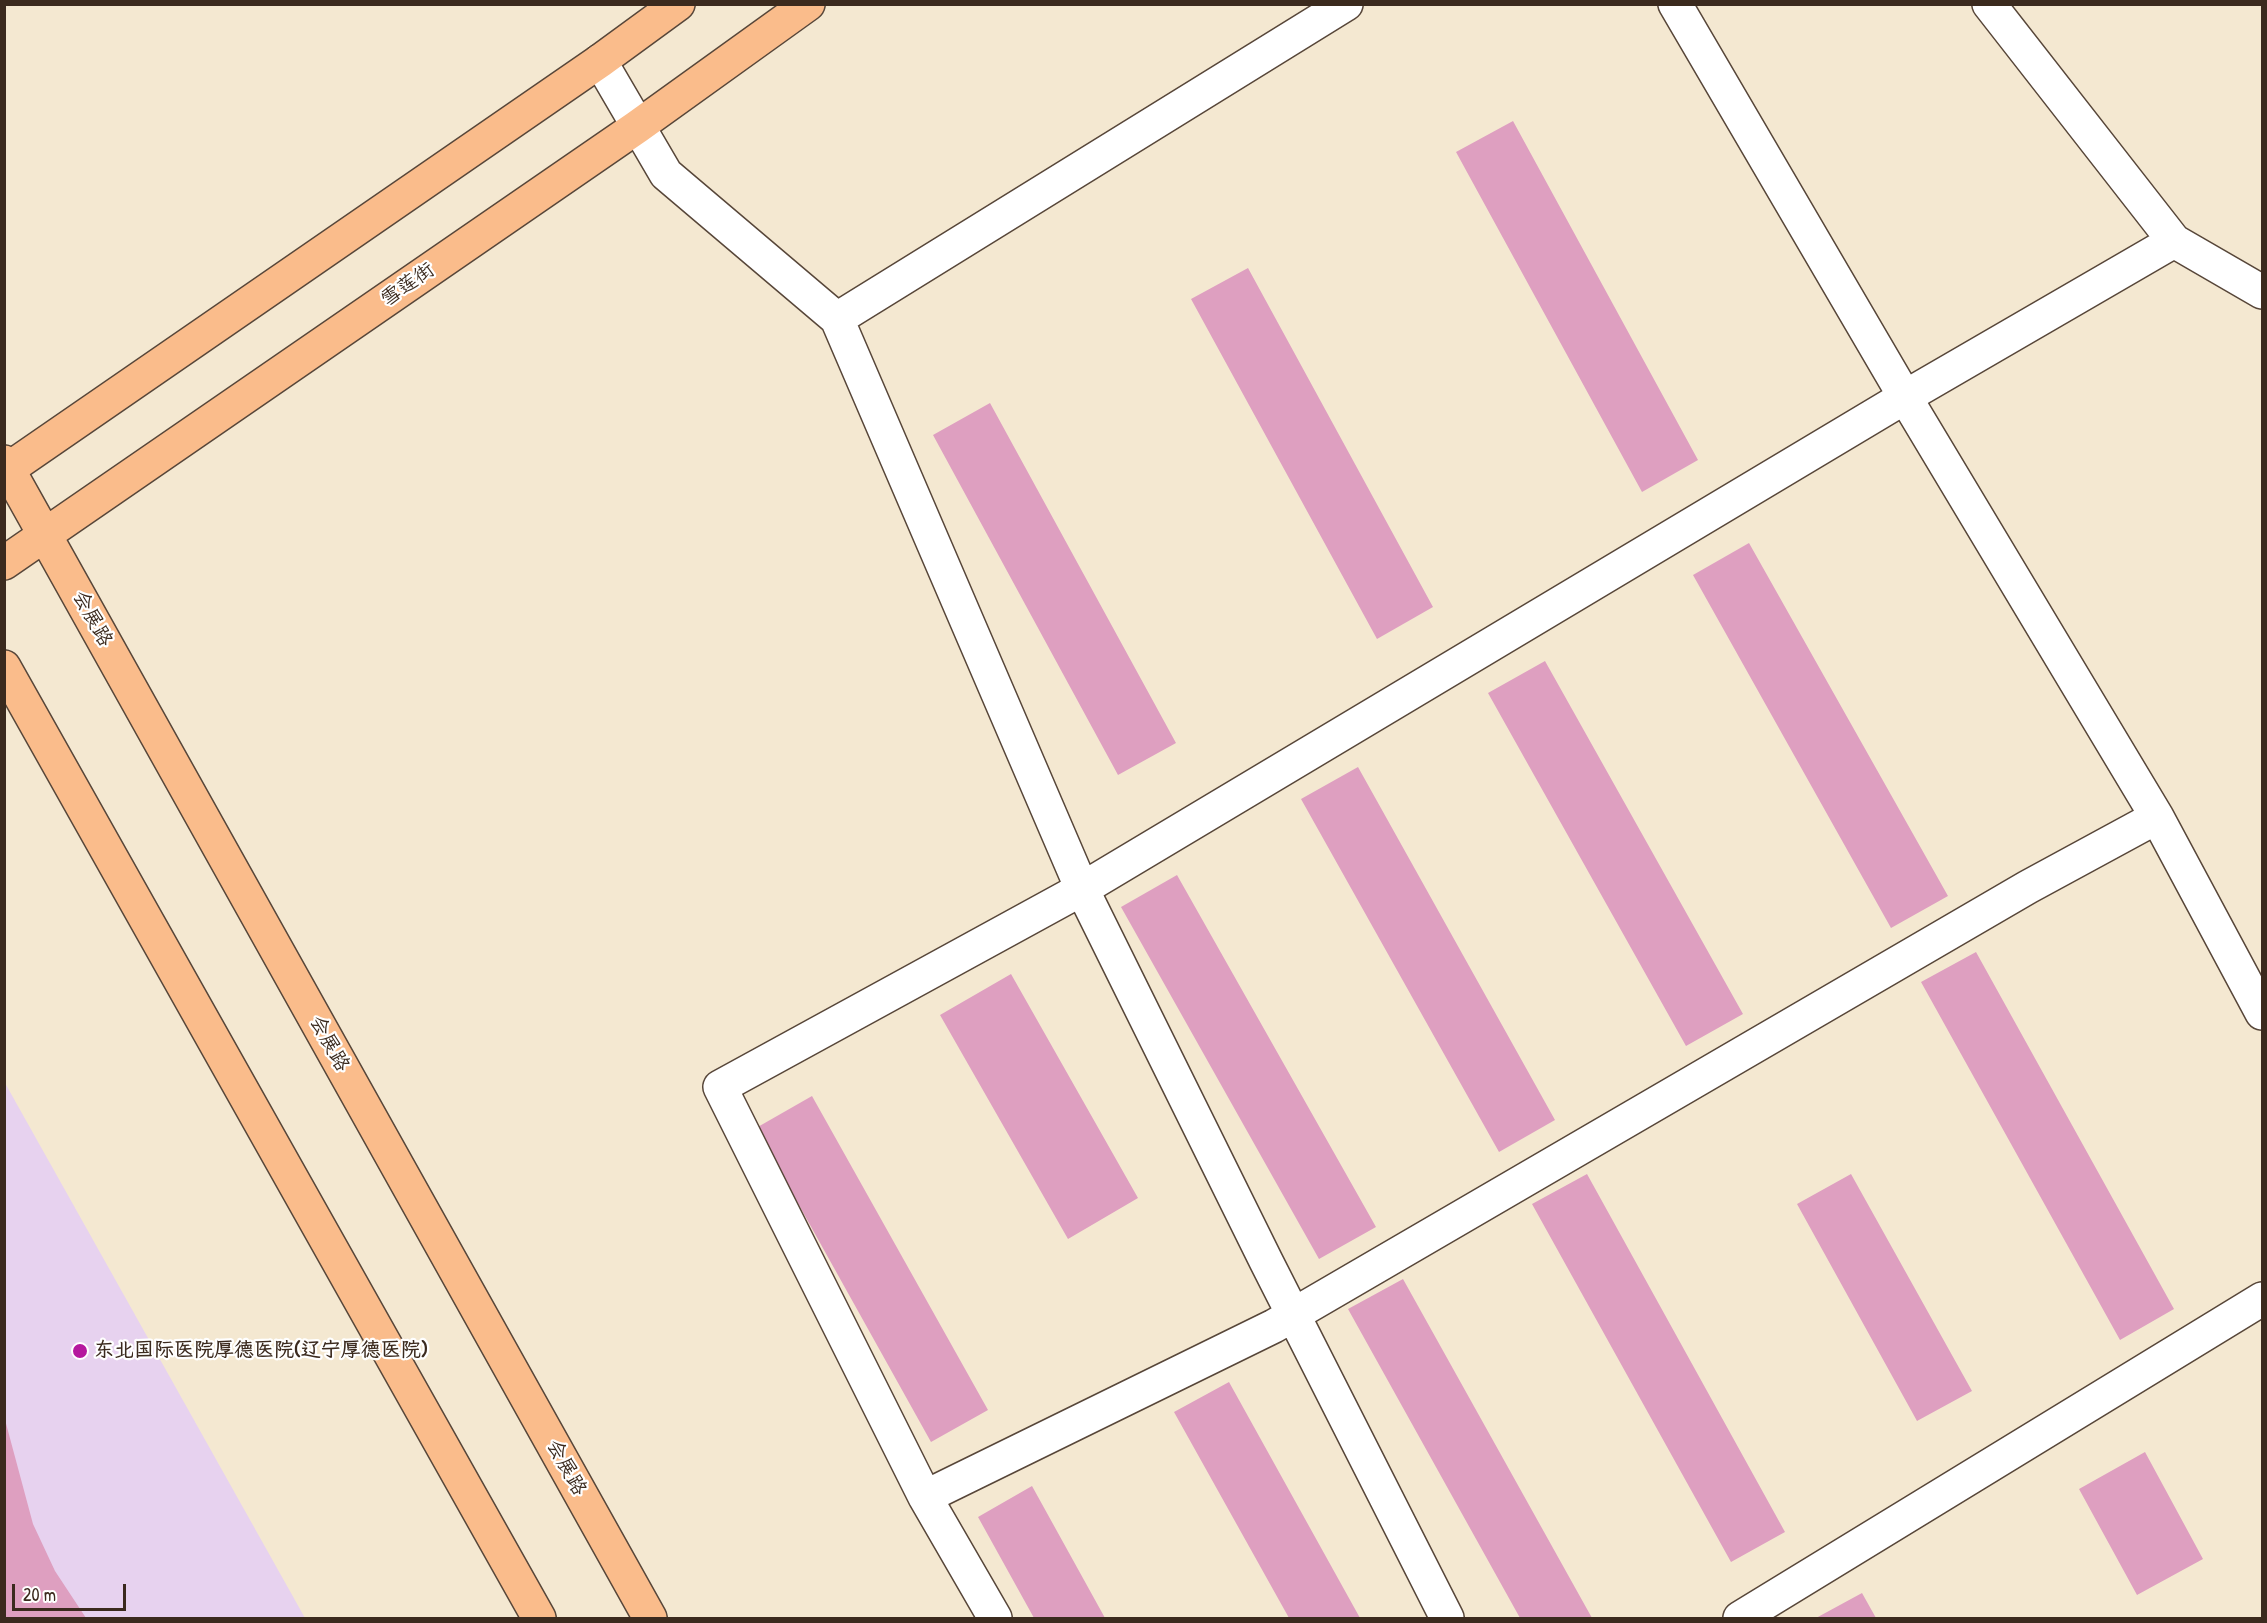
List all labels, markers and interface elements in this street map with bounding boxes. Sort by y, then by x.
street label: 雪莲街 [377,258,439,312]
street label: 会展路 [67,587,117,651]
street label: 会展路 [304,1012,354,1076]
place label: 东北国际医院厚德医院(辽宁厚德医院) [94,1339,428,1363]
marker: 东北国际医院厚德医院(辽宁厚德医院) [71,1342,89,1360]
street label: 会展路 [541,1436,591,1500]
scale bar [15,1572,129,1610]
text: 20 m [23,1582,56,1607]

